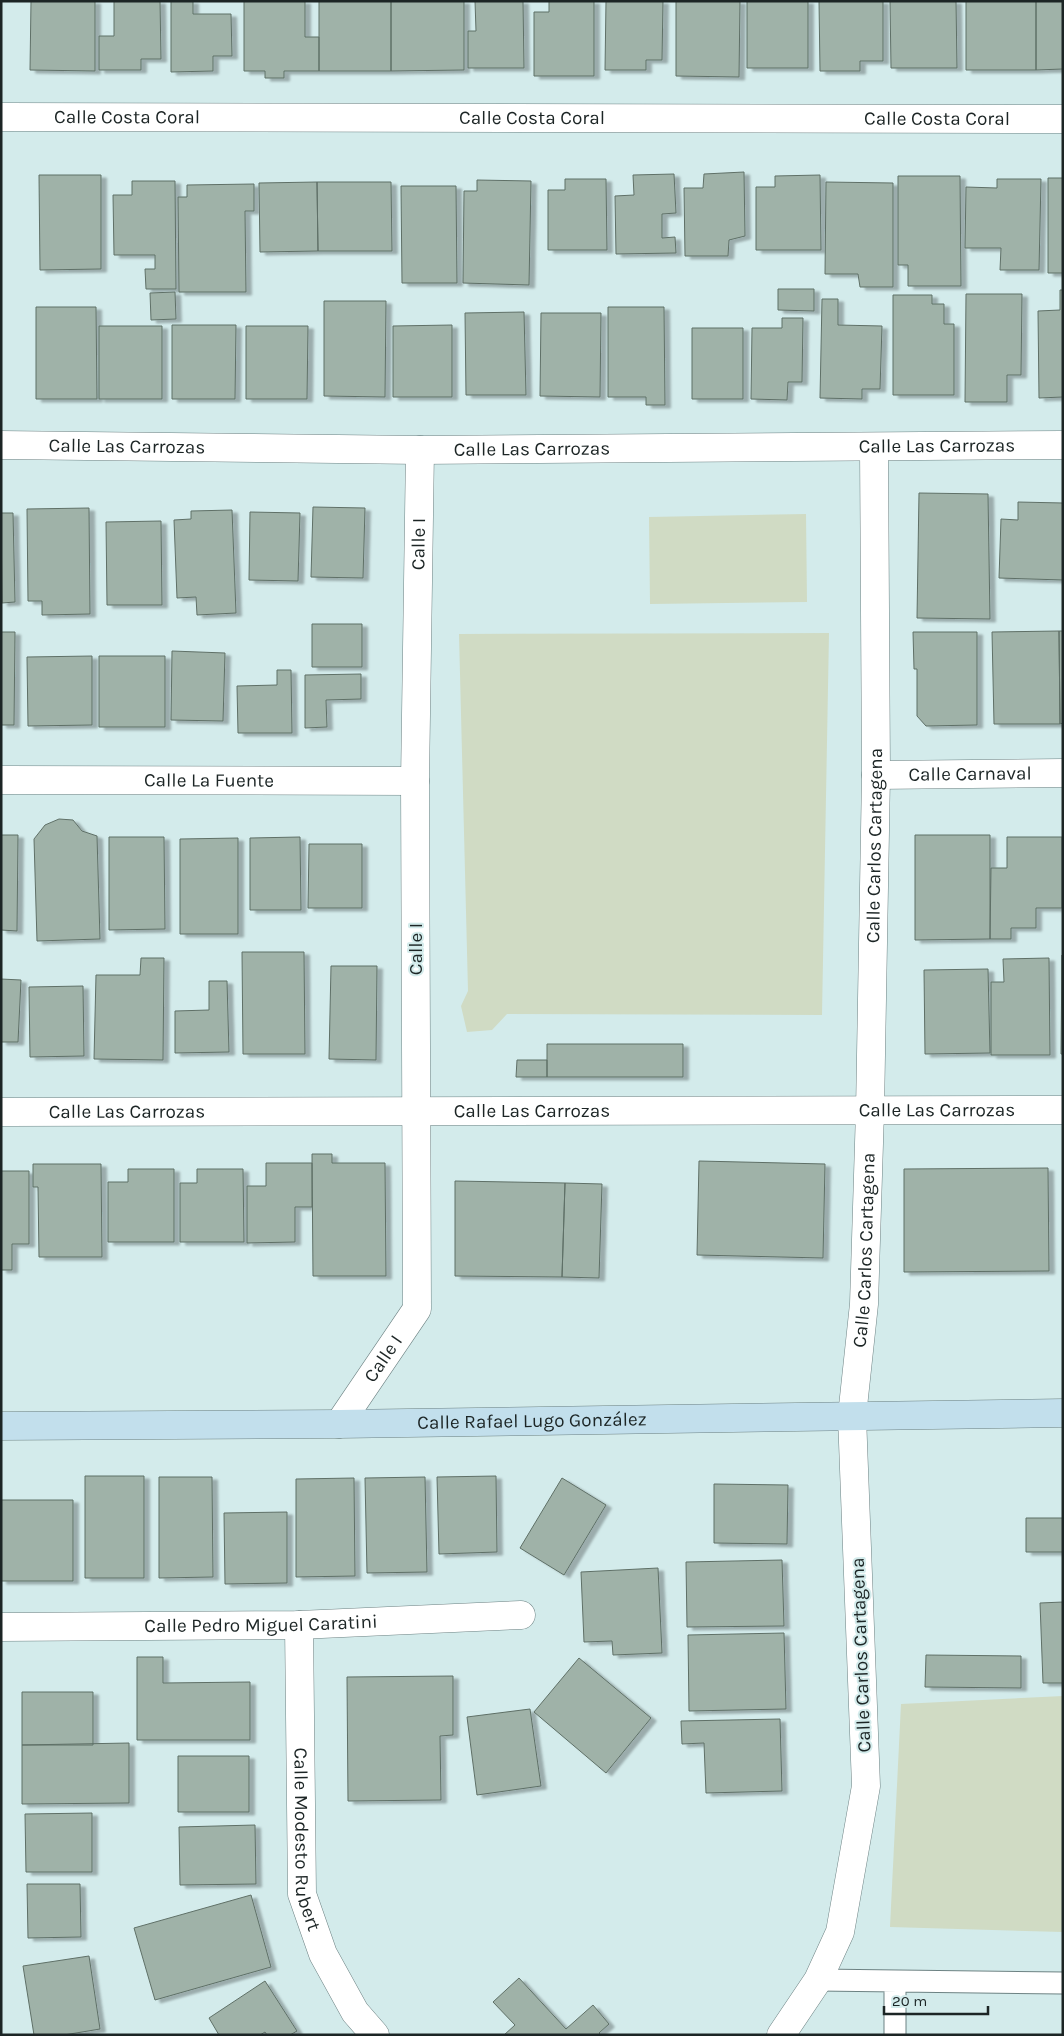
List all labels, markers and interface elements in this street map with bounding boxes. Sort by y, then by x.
street label: Calle Costa Coral [54,106,200,128]
street label: Calle Costa Coral [459,107,605,129]
street label: Calle Costa Coral [864,108,1010,130]
street label: Calle Las Carrozas [859,434,1015,458]
street label: Calle Las Carrozas [49,435,205,458]
street label: Calle Las Carrozas [454,438,610,461]
street label: Calle I [407,518,430,570]
street label: Calle Carlos Cartagena [862,748,887,943]
street label: Calle Carnaval [908,762,1032,786]
street label: Calle La Fuente [144,769,274,792]
street label: Calle I [405,923,427,975]
street label: Calle Las Carrozas [859,1099,1015,1121]
street label: Calle Las Carrozas [454,1100,610,1122]
street label: Calle Las Carrozas [49,1101,205,1123]
street label: Calle Carlos Cartagena [848,1152,880,1349]
street label: Calle I [360,1331,407,1386]
street label: Calle Rafael Lugo González [417,1408,647,1434]
street label: Calle Carlos Cartagena [847,1557,875,1753]
street label: Calle Pedro Miguel Caratini [144,1610,378,1637]
street label: Calle Modesto Rubert [289,1747,325,1934]
scale bar [884,1984,988,2016]
text: 20 m [892,1992,927,2010]

